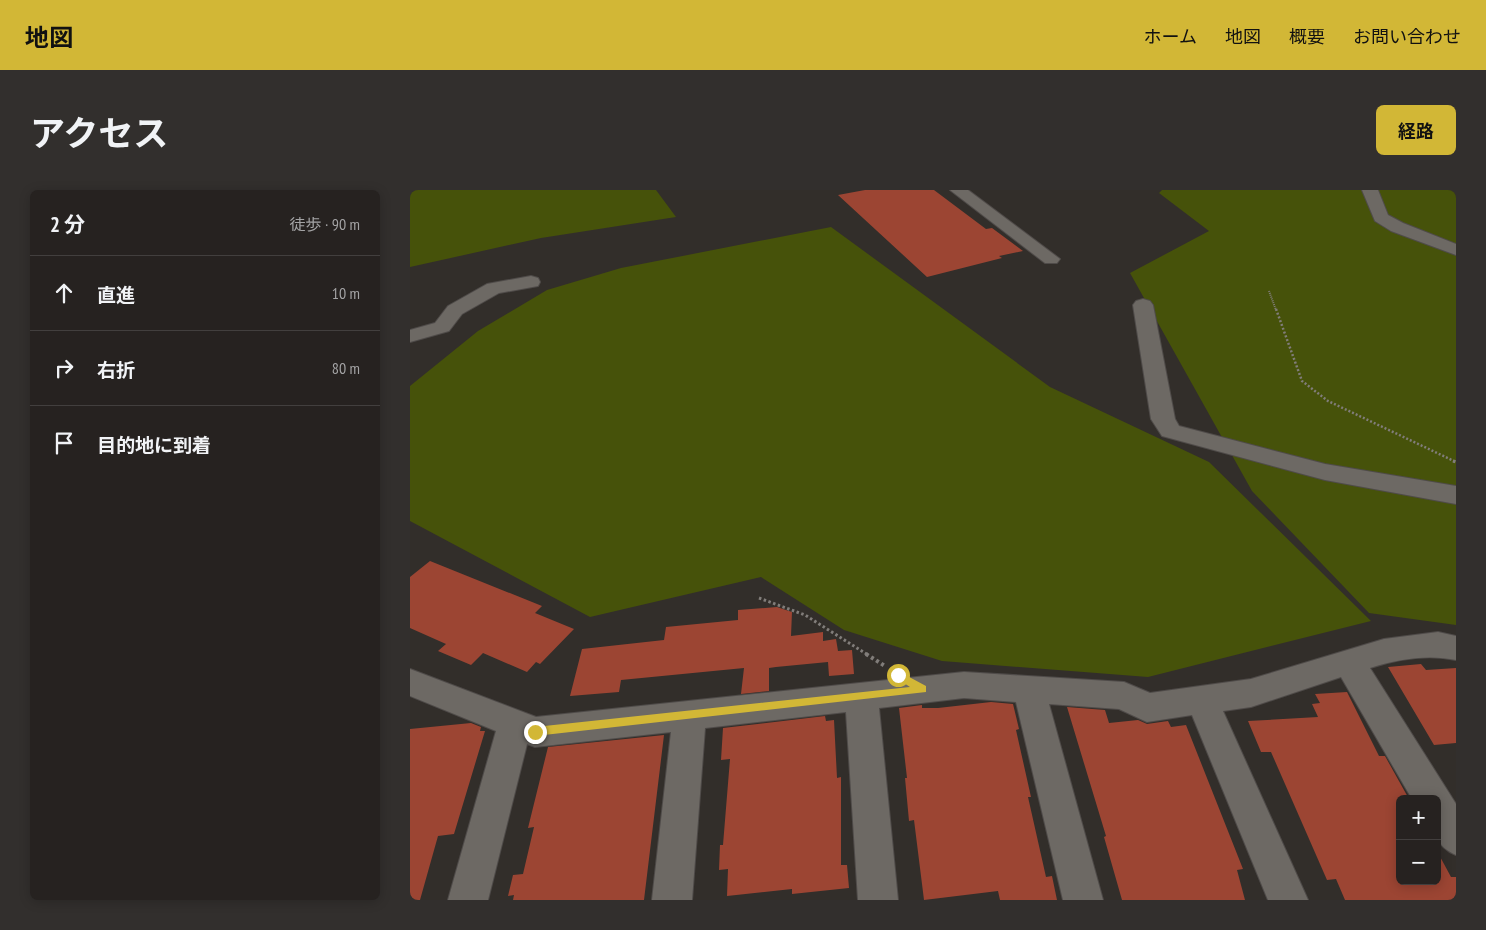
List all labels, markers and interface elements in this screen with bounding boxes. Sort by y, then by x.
text: 地図 [25,22,73,53]
text: ホーム [1144,25,1197,48]
text: 地図 [1225,25,1261,48]
text: 概要 [1289,25,1325,48]
text: お問い合わせ [1353,25,1461,48]
button: 経路 [1376,105,1456,155]
text: アクセス [30,110,168,156]
text: 2 分 [50,211,85,238]
text: 徒歩 · 90 m [290,214,360,234]
icon: ahead [50,279,78,307]
text: 直進 [97,283,135,307]
text: 10 m [332,283,360,303]
icon: right [50,354,78,382]
text: 右折 [97,358,135,382]
text: 80 m [332,358,360,378]
icon: arrive [50,429,78,457]
text: 目的地に到着 [97,433,211,457]
route start [887,664,910,687]
route end [524,721,547,744]
map controls [1396,795,1441,885]
button: + [1396,795,1441,840]
button: − [1396,840,1441,885]

